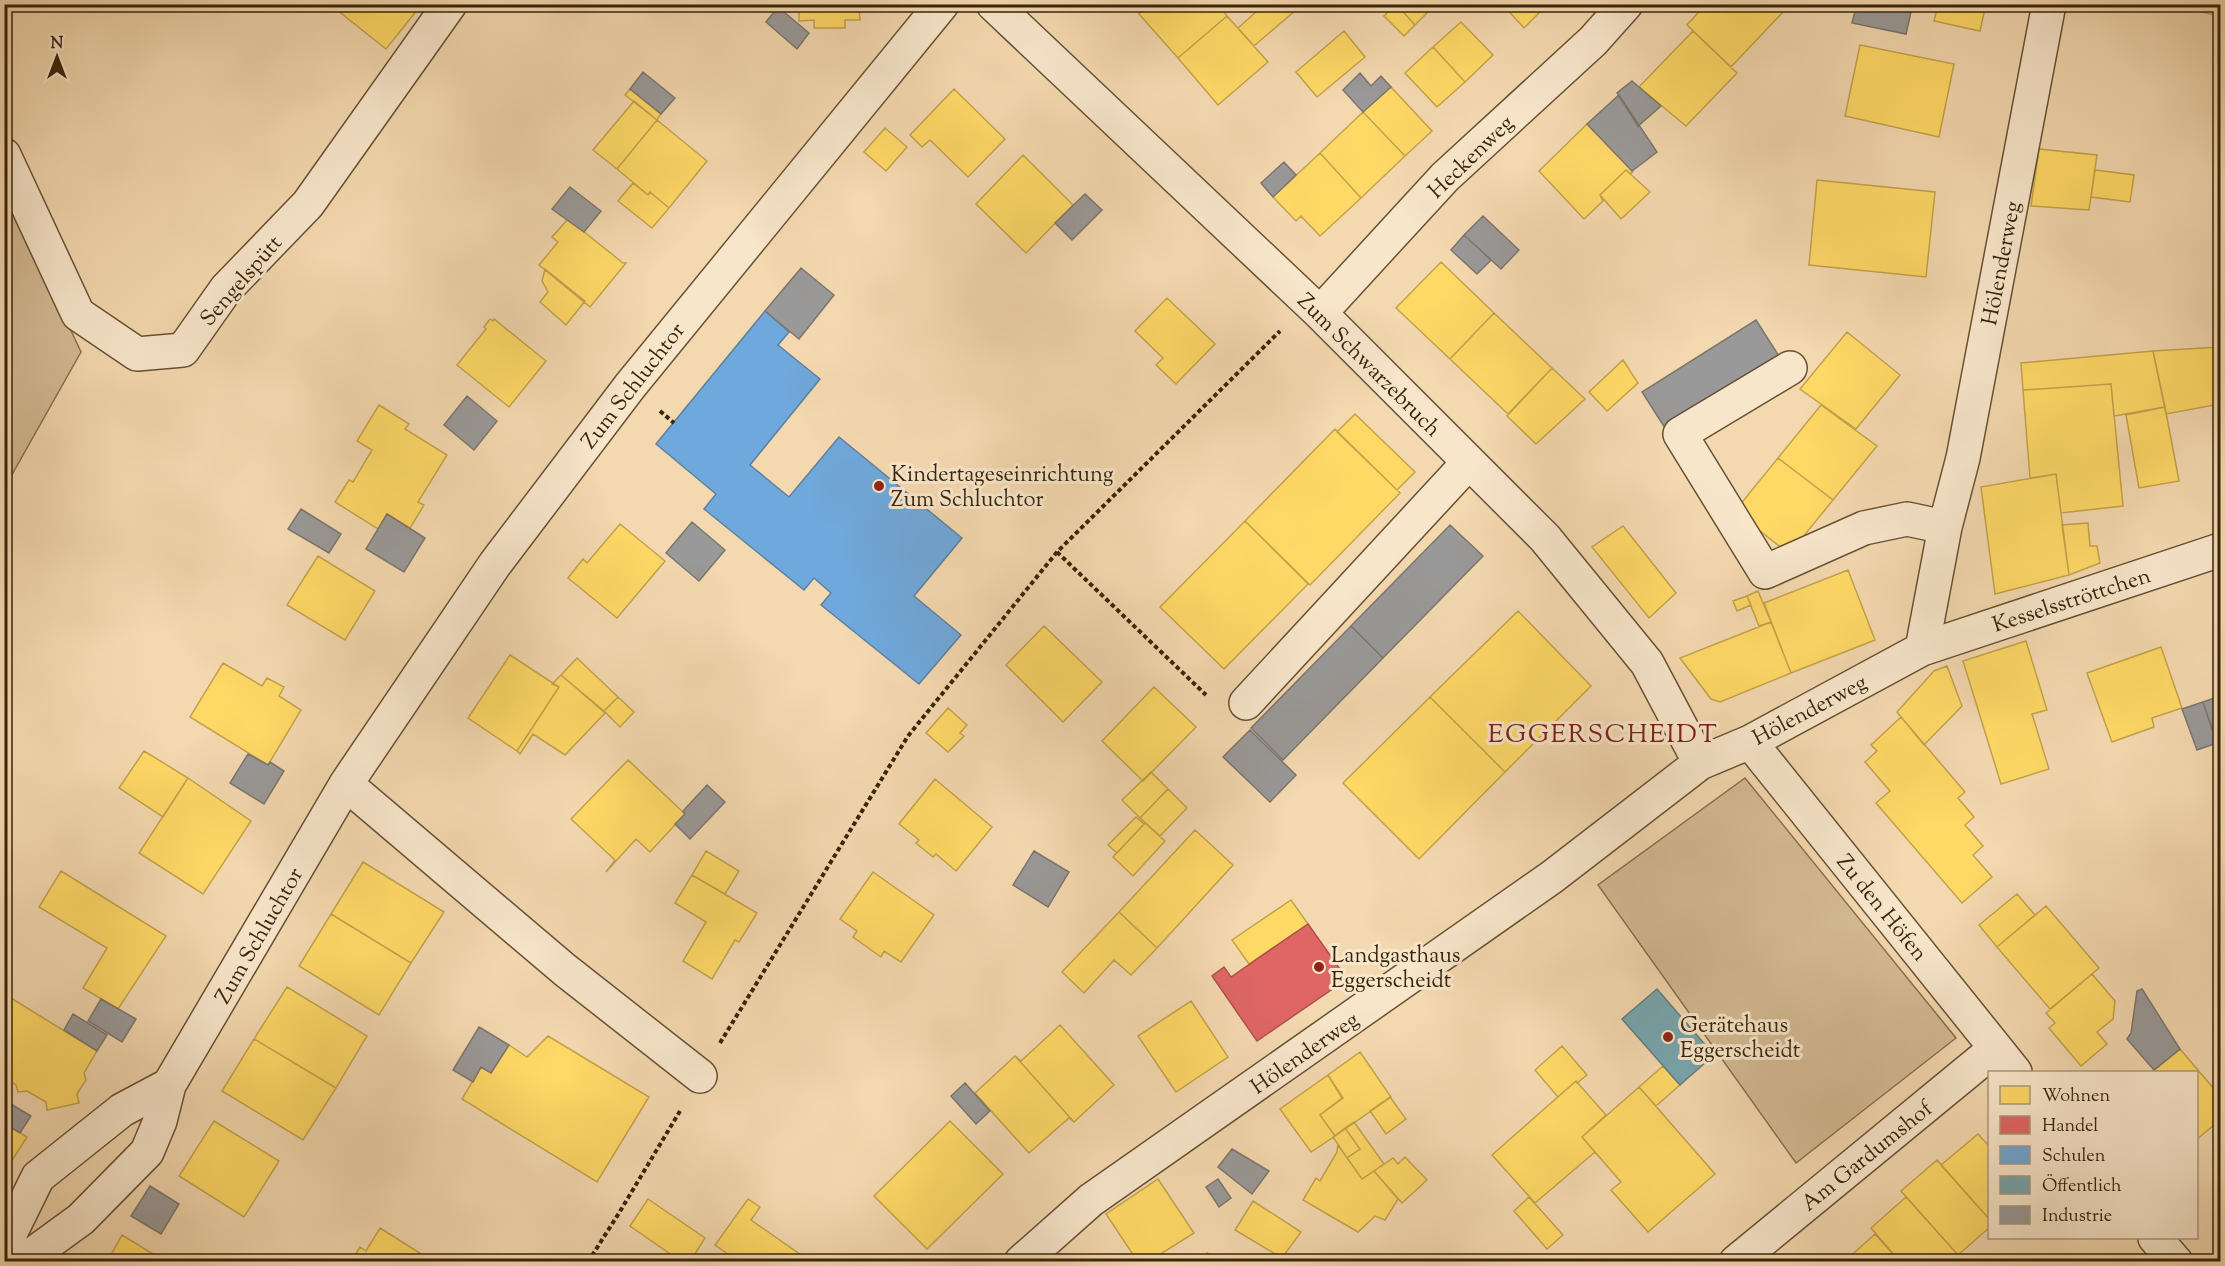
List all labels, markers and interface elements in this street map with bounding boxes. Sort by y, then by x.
north arrow [27,27,87,87]
text: N [51,33,64,56]
street label: Heckenweg [1422,109,1522,207]
street label: Hölenderweg [1975,199,2031,328]
street label: Sengelspütt [194,229,291,335]
street label: Zum Schwarzebruch [1289,287,1447,445]
street label: Zum Schluchtor [575,317,694,457]
place label: Kindertageseinrichtung Zum Schluchtor [891,460,1114,517]
marker: Kindertageseinrichtung Zum Schluchtor [872,479,886,493]
street label: Kesselsströttchen [1989,561,2155,643]
street label: Hölenderweg [1747,668,1874,755]
district label: EGGERSCHEIDT [1488,717,1718,754]
street label: Zu den Höfen [1827,848,1934,969]
street label: Zum Schluchtor [209,862,313,1011]
place label: Landgasthaus Eggerscheidt [1331,941,1461,998]
marker: Landgasthaus Eggerscheidt [1312,960,1326,974]
street label: Hölenderweg [1245,1005,1367,1104]
place label: Gerätehaus Eggerscheidt [1680,1011,1801,1068]
marker: Gerätehaus Eggerscheidt [1661,1030,1675,1044]
legend [1988,1071,2198,1239]
text: Wohnen [2042,1084,2110,1110]
street label: Am Gardumshof [1795,1093,1942,1220]
text: Handel [2042,1114,2098,1140]
text: Schulen [2042,1144,2106,1170]
text: Öffentlich [2042,1174,2122,1200]
text: Industrie [2042,1204,2112,1230]

